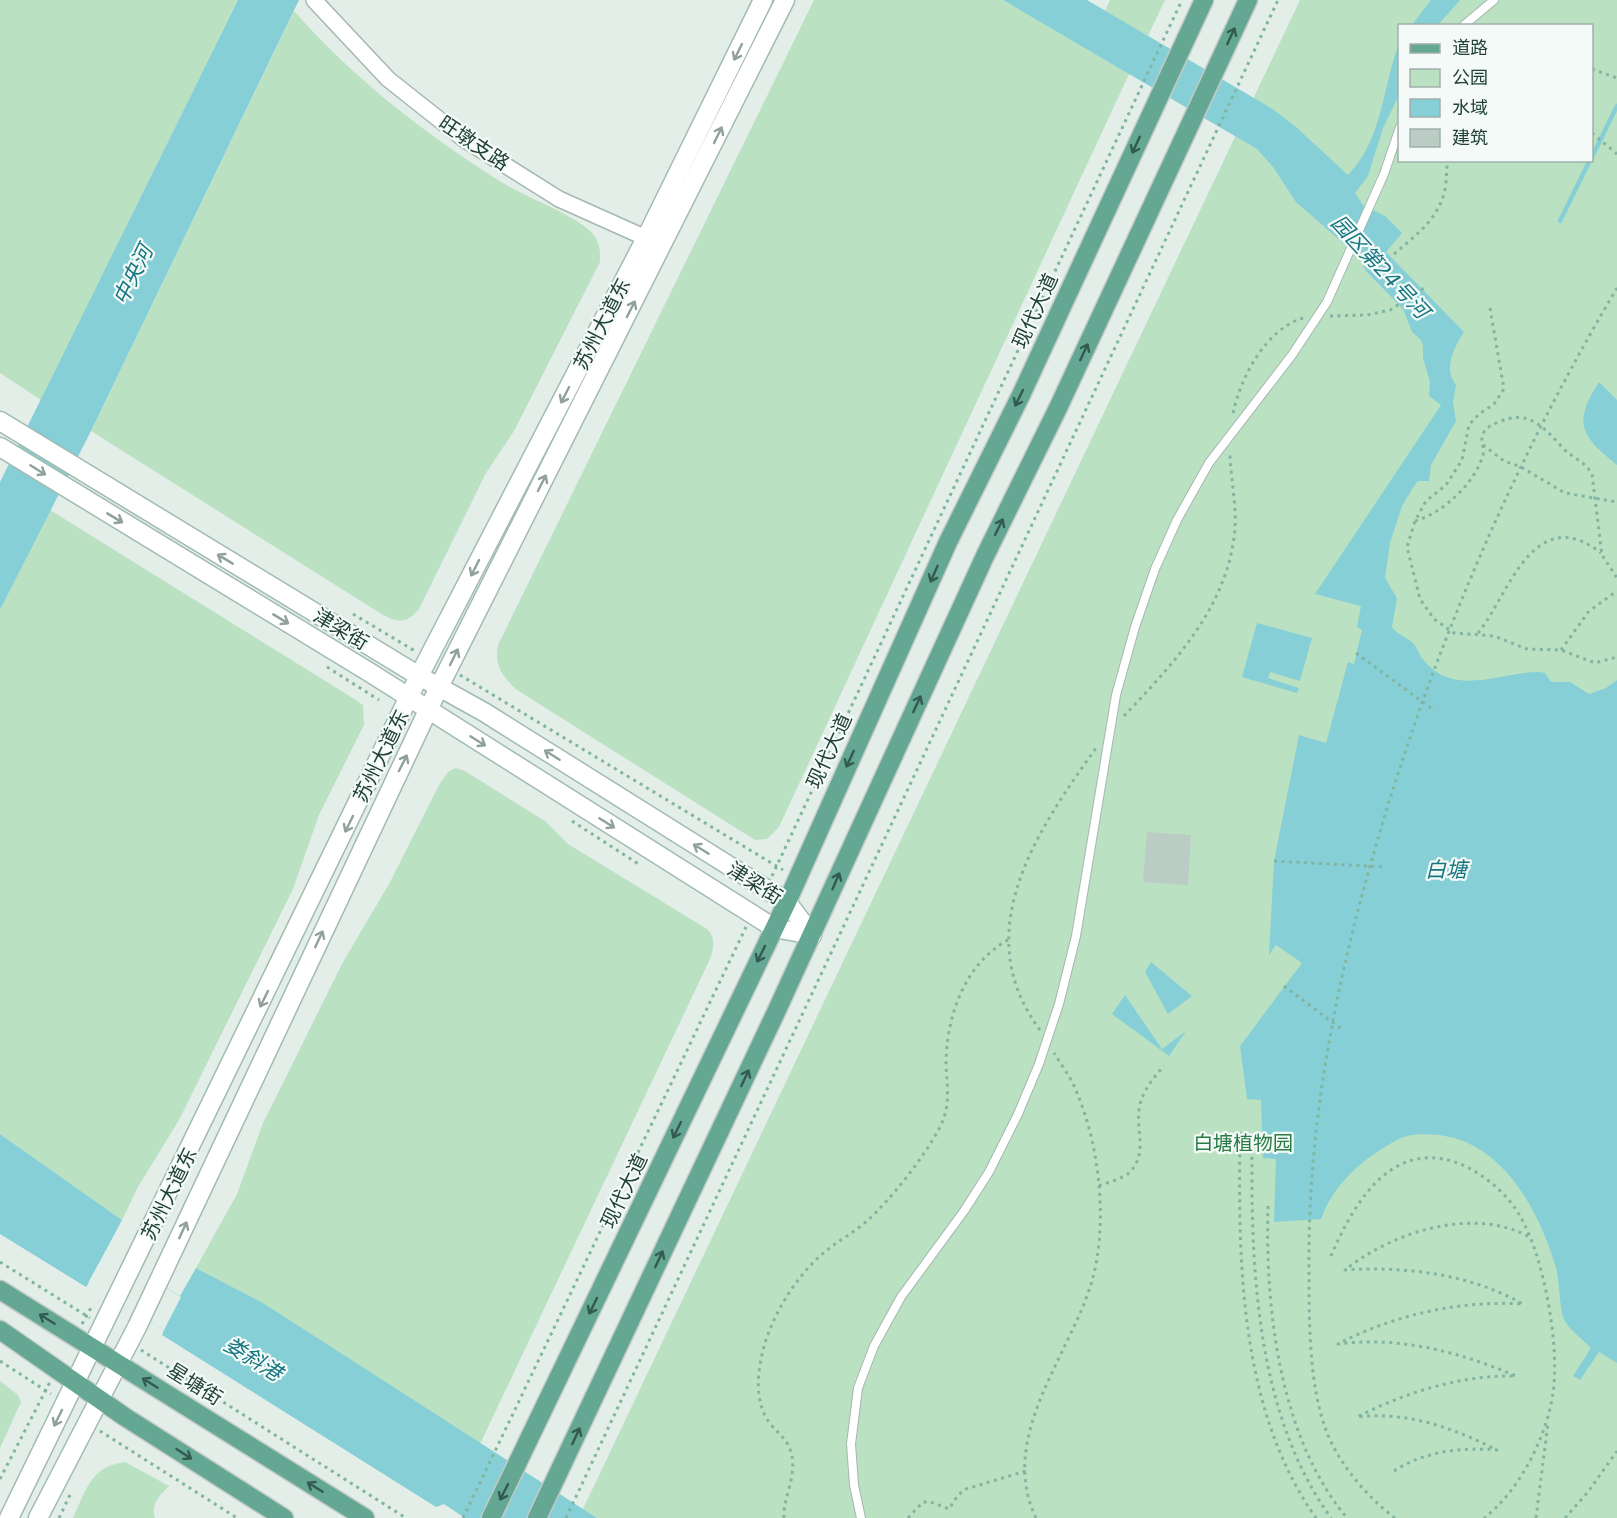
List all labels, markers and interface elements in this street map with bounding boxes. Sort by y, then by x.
legend [1398,24,1593,162]
one-way arrow [1226,27,1238,45]
text: 道路 [1452,37,1488,58]
one-way arrow [731,43,743,61]
text: 公园 [1452,67,1488,88]
text: 水域 [1452,97,1488,118]
street label: 旺墩支路 [434,111,514,175]
one-way arrow [713,126,725,144]
text: 建筑 [1452,127,1488,148]
one-way arrow [1130,136,1142,154]
water label: 园区第24号河 [1326,211,1436,326]
water label: 中央河 [108,238,159,309]
street label: 现代大道 [1007,270,1063,352]
street label: 苏州大道东 [569,274,635,374]
one-way arrow [626,301,637,319]
one-way arrow [1079,343,1091,361]
one-way arrow [558,386,570,404]
one-way arrow [1013,389,1025,407]
one-way arrow [29,465,46,477]
one-way arrow [537,475,549,493]
one-way arrow [106,512,123,524]
one-way arrow [994,519,1006,537]
one-way arrow [217,553,234,565]
one-way arrow [469,559,480,577]
one-way arrow [928,564,939,582]
street label: 津梁街 [309,603,373,655]
one-way arrow [272,614,289,626]
one-way arrow [449,649,461,667]
one-way arrow [912,695,923,713]
street label: 苏州大道东 [348,706,414,806]
street label: 现代大道 [801,710,857,792]
one-way arrow [469,736,486,748]
one-way arrow [544,748,561,760]
one-way arrow [844,749,855,768]
one-way arrow [397,755,409,772]
one-way arrow [342,814,354,832]
one-way arrow [598,817,615,829]
one-way arrow [693,842,710,854]
street label: 津梁街 [723,857,787,909]
water label: 白塘 [1425,858,1470,882]
one-way arrow [831,873,842,891]
one-way arrow [313,930,325,948]
one-way arrow [755,945,767,963]
one-way arrow [257,990,269,1008]
one-way arrow [740,1070,752,1088]
one-way arrow [671,1121,683,1139]
park label: 白塘植物园 [1193,1131,1293,1155]
street label: 苏州大道东 [136,1144,202,1244]
street label: 现代大道 [596,1150,652,1232]
one-way arrow [177,1221,189,1239]
one-way arrow [654,1251,666,1269]
one-way arrow [587,1297,599,1315]
one-way arrow [39,1312,56,1324]
water label: 娄斜港 [220,1332,289,1387]
street label: 星塘街 [163,1358,227,1410]
one-way arrow [142,1376,159,1388]
one-way arrow [52,1408,64,1426]
one-way arrow [570,1427,582,1445]
one-way arrow [175,1449,192,1461]
one-way arrow [307,1480,324,1492]
one-way arrow [498,1483,509,1501]

